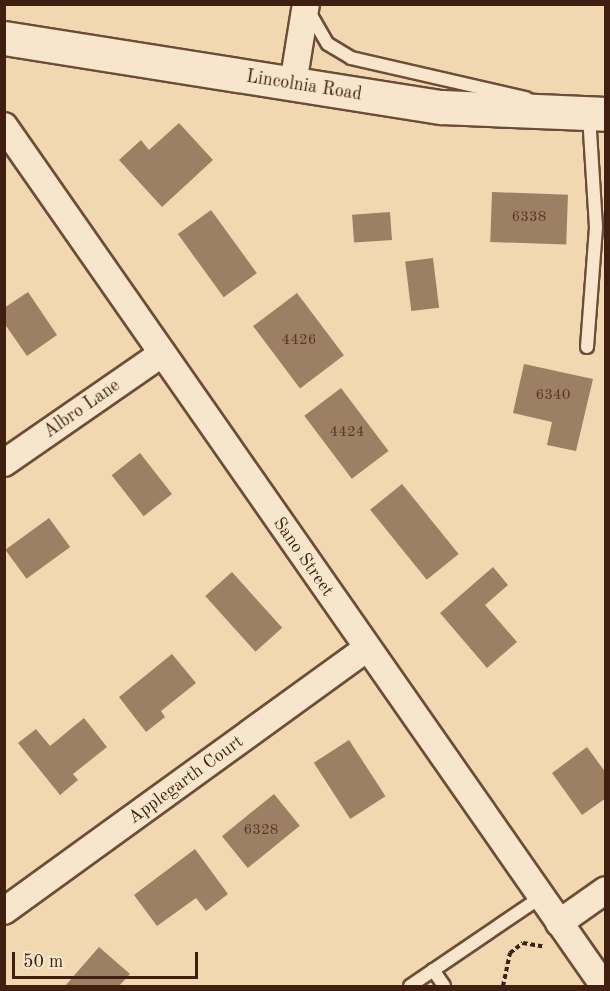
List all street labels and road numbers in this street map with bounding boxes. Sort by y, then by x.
street label: Lincolnia Road [245,66,363,106]
street label: Albro Lane [40,375,124,443]
street label: Sano Street [268,513,338,601]
street label: Applegarth Court [124,731,248,829]

